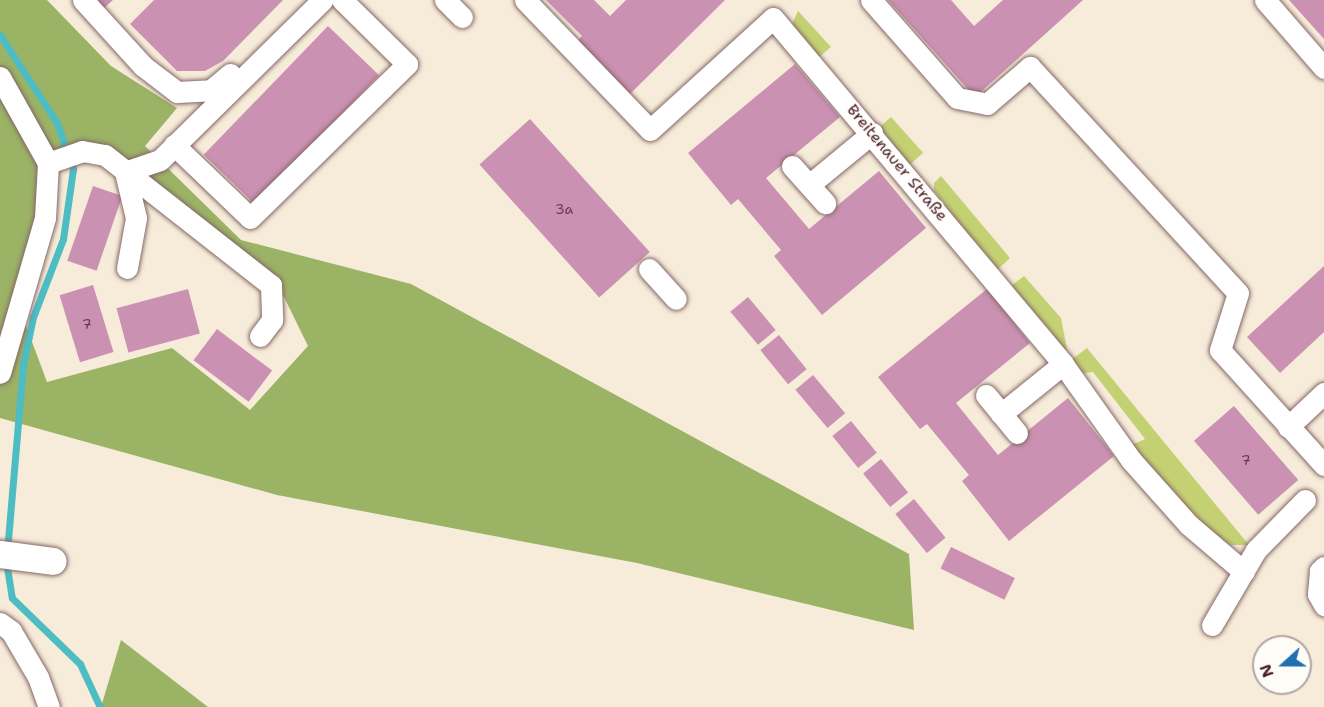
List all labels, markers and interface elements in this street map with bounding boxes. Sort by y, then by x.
street label: Breitenauer Straße [843,101,951,225]
house number: 3a [555,201,573,217]
house number: 7 [82,316,92,332]
house number: 7 [1241,452,1251,468]
north arrow [1252,635,1312,695]
text: N [1255,661,1279,681]

